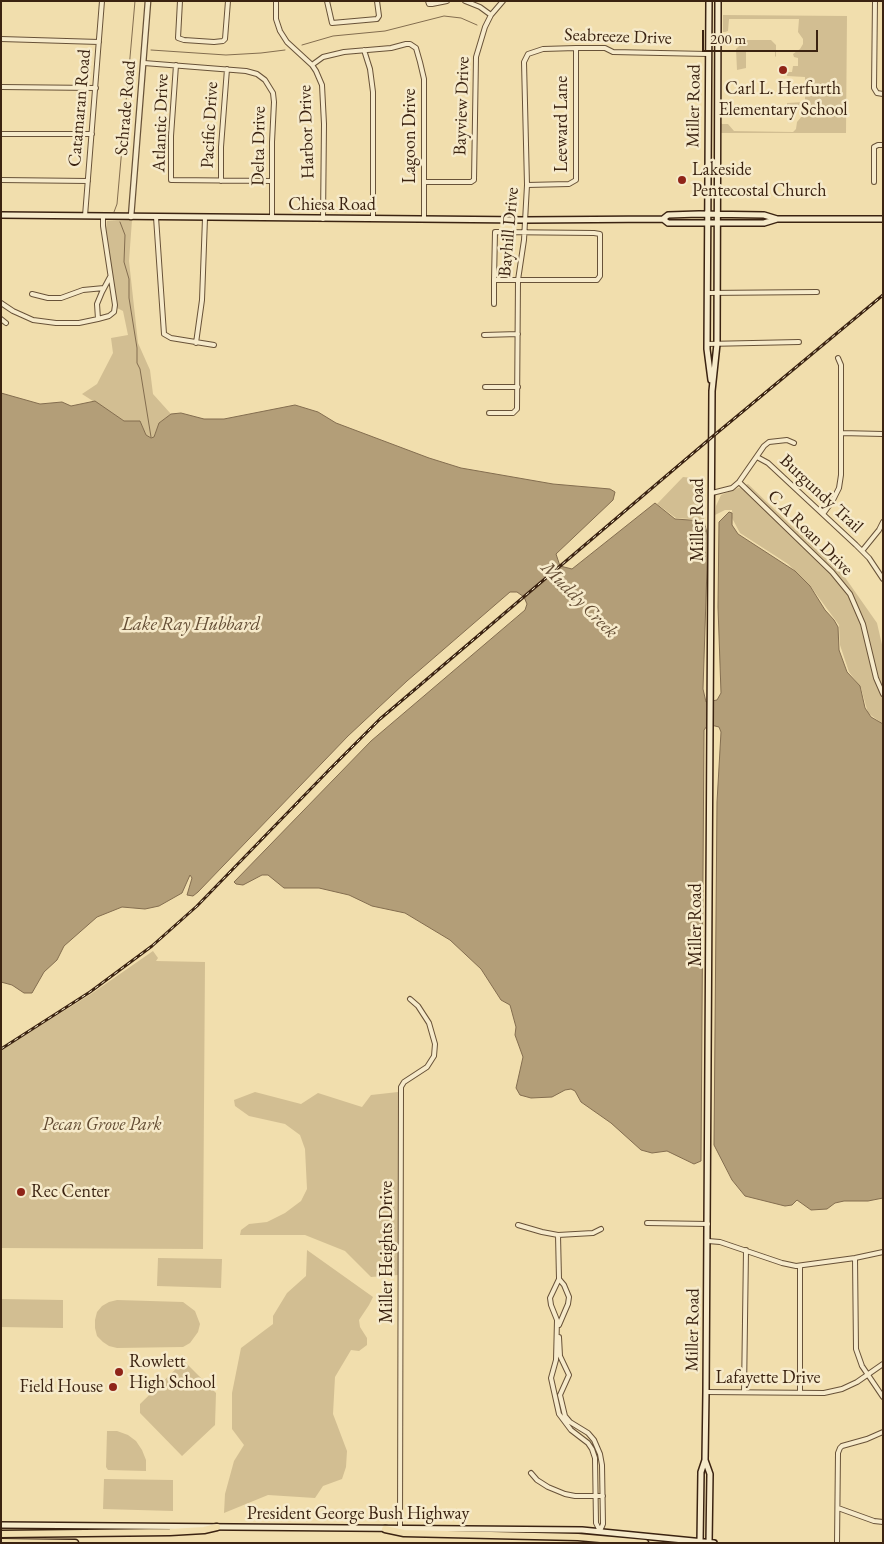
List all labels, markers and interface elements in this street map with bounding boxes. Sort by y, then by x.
scale bar [704,20,820,52]
street label: Seabreeze Drive [564,24,672,50]
text: 200 m [710,29,746,48]
street label: Catamaran Road [64,48,96,168]
street label: Bayview Drive [449,56,475,156]
street label: Schrade Road [111,59,141,157]
street label: Miller Road [682,64,706,148]
marker: Carl L. Herfurth Elementary School [777,64,789,76]
street label: Atlantic Drive [148,73,174,173]
street label: Leeward Lane [551,76,573,172]
place label: Carl L. Herfurth Elementary School [718,78,848,120]
street label: Pacific Drive [197,81,223,169]
street label: Harbor Drive [295,85,319,179]
street label: Lagoon Drive [399,89,421,183]
street label: Delta Drive [248,106,270,186]
place label: Lakeside Pentecostal Church [692,159,827,202]
marker: Lakeside Pentecostal Church [676,174,688,186]
street label: Bayhill Drive [494,186,524,278]
street label: Chiesa Road [288,194,376,216]
street label: Burgundy Trail [775,450,867,538]
street label: Miller Road [687,478,709,562]
street label: C A Roan Drive [763,486,857,580]
water label: Muddy Creek [536,557,622,643]
water label: Lake Ray Hubbard [122,614,260,636]
street label: Miller Road [685,883,707,967]
park label: Pecan Grove Park [42,1114,162,1136]
place label: Rec Center [31,1181,110,1203]
street label: Miller Heights Drive [376,1181,398,1323]
marker: Rec Center [15,1186,27,1198]
street label: Miller Road [681,1288,705,1372]
place label: Rowlett High School [129,1351,216,1394]
marker: Rowlett High School [113,1366,125,1378]
street label: Lafayette Drive [716,1367,820,1389]
place label: Field House [20,1376,103,1398]
marker: Field House [107,1381,119,1393]
street label: President George Bush Highway [247,1503,469,1525]

